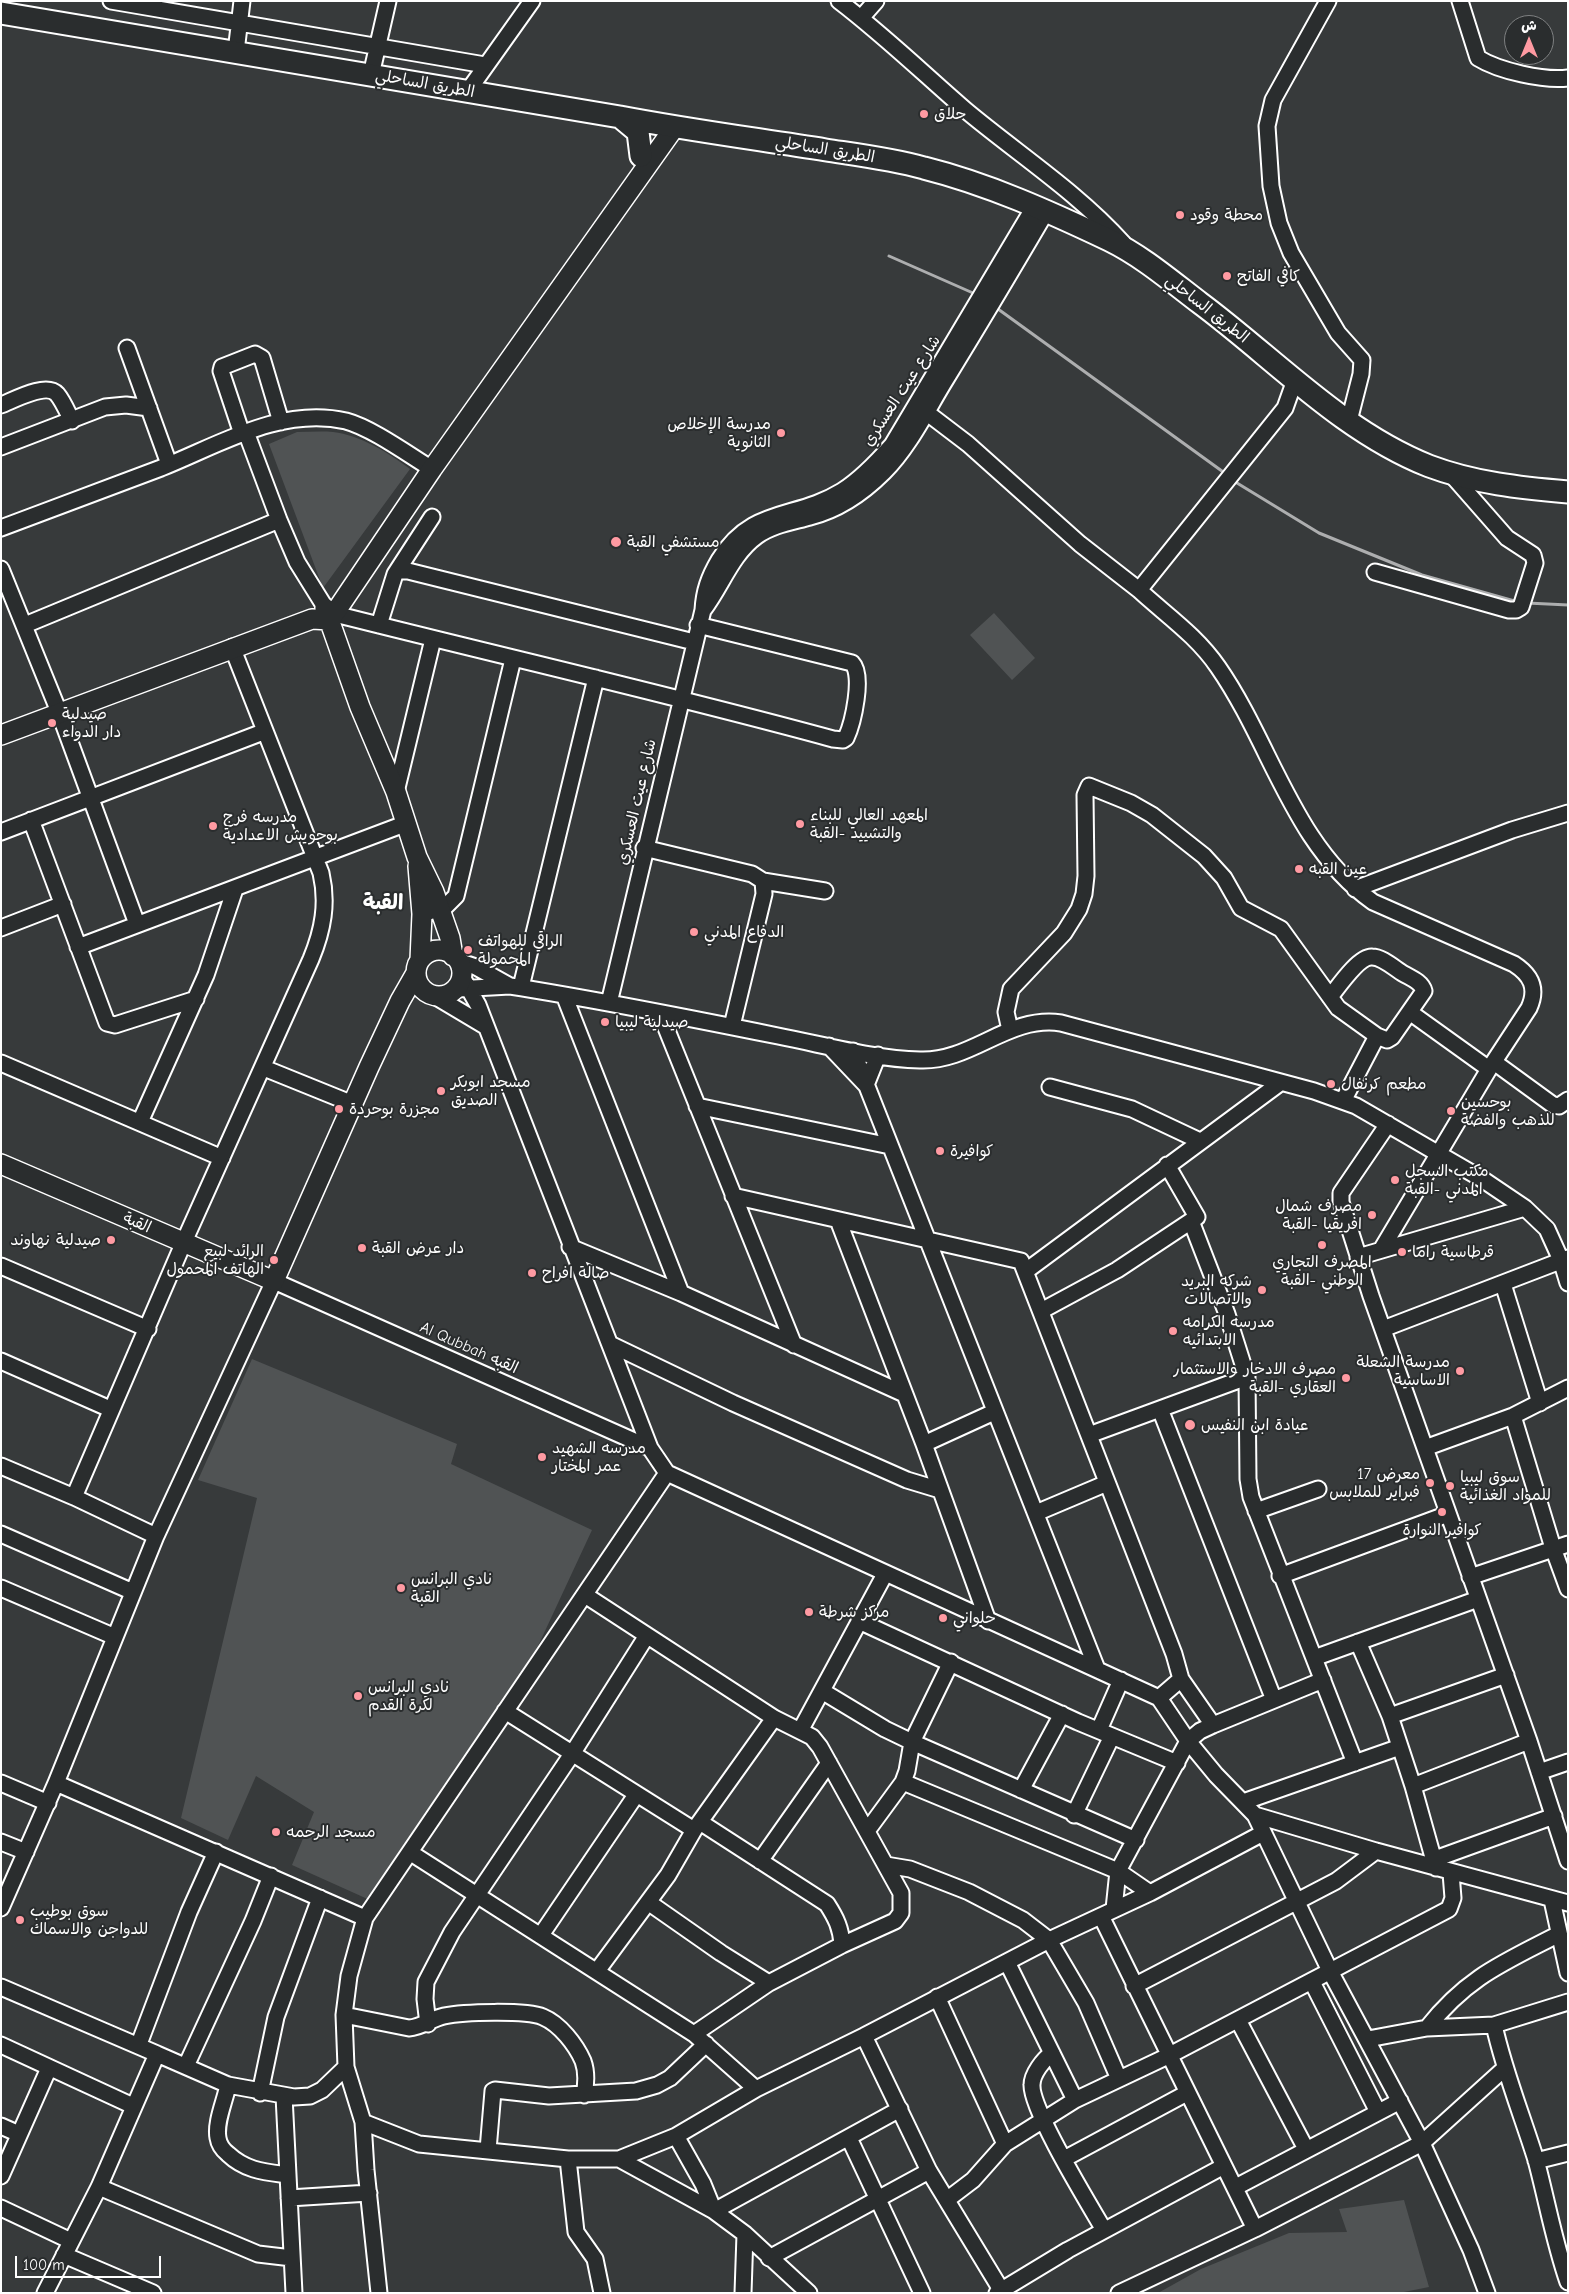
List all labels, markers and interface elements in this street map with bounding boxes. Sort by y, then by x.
north arrow [1504,15,1554,65]
text: ش [1521,17,1537,34]
street label: الطريق الساحلي [374,66,476,102]
place label: حلاق [934,104,966,124]
marker: حلاق [918,108,930,120]
street label: الطريق الساحلي [774,133,876,167]
place label: محطة وقود [1190,205,1263,225]
marker: محطة وقود [1174,209,1186,221]
place label: كافي الفاتح [1237,266,1300,286]
marker: كافي الفاتح [1221,270,1233,282]
street label: الطريق الساحلي [1162,271,1252,347]
street label: شارع عيت العسكري [859,332,945,450]
place label: مدرسة الإخلاص الثانوية [668,414,771,452]
marker: مدرسة الإخلاص الثانوية [775,427,787,439]
place label: مستشفي القبة [627,532,720,552]
marker: مستشفي القبة [609,535,623,549]
place label: صيدلية دار الدواء [62,704,121,742]
marker: صيدلية دار الدواء [46,717,58,729]
street label: شارع عيت العسكري [613,737,661,867]
place label: المعهد العالي للبناء والتشييد -القبة [810,805,928,843]
place label: مدرسه فرج بوحويش الاعدادية [223,807,338,845]
marker: المعهد العالي للبناء والتشييد -القبة [794,818,806,830]
marker: مدرسه فرج بوحويش الاعدادية [207,820,219,832]
place label: عين القبه [1309,859,1367,879]
marker: عين القبه [1293,863,1305,875]
district label: القبة [363,890,403,916]
place label: الدفاع المدني [704,922,784,942]
marker: الدفاع المدني [688,926,700,938]
place label: الراقي للهواتف المحمولة [478,931,563,969]
marker: الراقي للهواتف المحمولة [462,944,474,956]
place label: صيدلية ليبيا [615,1012,689,1032]
marker: صيدلية ليبيا [599,1016,611,1028]
place label: مسجد ابوبكر الصديق [451,1072,530,1110]
place label: مطعم كرنفال [1341,1074,1426,1094]
marker: مطعم كرنفال [1325,1078,1337,1090]
marker: مسجد ابوبكر الصديق [435,1085,447,1097]
place label: بوحسين للذهب والفضة [1461,1092,1555,1130]
place label: مجزرة بوحردة [349,1099,440,1119]
marker: مجزرة بوحردة [333,1103,345,1115]
marker: بوحسين للذهب والفضة [1445,1105,1457,1117]
place label: كوافيرة [950,1141,993,1161]
marker: كوافيرة [934,1145,946,1157]
place label: مكتب السجل المدني -القبة [1405,1161,1489,1199]
marker: مكتب السجل المدني -القبة [1389,1174,1401,1186]
place label: مصرف شمال افريقيا -القبة [1275,1196,1362,1234]
street label: القبة [120,1208,154,1238]
marker: مصرف شمال افريقيا -القبة [1366,1209,1378,1221]
place label: صيدلية نهاوند [10,1230,101,1250]
marker: صيدلية نهاوند [105,1234,117,1246]
place label: دار عرض القبة [372,1238,464,1258]
marker: المصرف التجاري الوطني -القبة [1316,1239,1328,1251]
place label: الرائد لبيع الهاتف المحمول [167,1241,264,1279]
marker: دار عرض القبة [356,1242,368,1254]
place label: قرطاسية راما [1412,1242,1494,1262]
marker: قرطاسية راما [1396,1246,1408,1258]
place label: المصرف التجاري الوطني -القبة [1272,1252,1372,1290]
marker: الرائد لبيع الهاتف المحمول [268,1254,280,1266]
place label: صالة افراح [542,1263,609,1283]
marker: صالة افراح [526,1267,538,1279]
place label: شركه البريد والاتصالات [1181,1271,1252,1309]
marker: شركه البريد والاتصالات [1256,1284,1268,1296]
place label: مدرسه الكرامه الابتدائيه [1183,1312,1275,1350]
street label: Al Qubbah القبه [417,1318,521,1378]
marker: مدرسه الكرامه الابتدائيه [1167,1325,1179,1337]
place label: مدرسة الشعلة الاساسية [1356,1352,1450,1390]
place label: مصرف الادخار والاستثمار العقاري -القبة [1173,1359,1336,1397]
marker: مدرسة الشعلة الاساسية [1454,1365,1466,1377]
marker: مصرف الادخار والاستثمار العقاري -القبة [1340,1372,1352,1384]
place label: عيادة ابن النفيس [1201,1415,1308,1435]
marker: عيادة ابن النفيس [1183,1418,1197,1432]
place label: مدرسه الشهيد عمر المختار [552,1438,646,1476]
marker: مدرسه الشهيد عمر المختار [536,1451,548,1463]
place label: معرض 17 فبراير للملابس [1329,1464,1420,1502]
place label: سوق ليبيا للمواد الغذائية [1460,1467,1551,1505]
marker: معرض 17 فبراير للملابس [1424,1477,1436,1489]
marker: سوق ليبيا للمواد الغذائية [1444,1480,1456,1492]
marker: كوافير النوارة [1436,1506,1448,1518]
place label: كوافير النوارة [1402,1520,1482,1540]
place label: نادي البرانس القبة [411,1569,492,1607]
marker: نادي البرانس القبة [395,1582,407,1594]
place label: مركز شرطة [819,1602,889,1622]
marker: مركز شرطة [803,1606,815,1618]
place label: حلواني [953,1608,995,1628]
marker: حلواني [937,1612,949,1624]
place label: نادي البرانس لكرة القدم [368,1677,449,1715]
marker: نادي البرانس لكرة القدم [352,1690,364,1702]
place label: مسجد الرحمه [286,1822,376,1842]
marker: مسجد الرحمه [270,1826,282,1838]
place label: سوق بوطيب للدواجن والاسماك [30,1901,148,1939]
marker: سوق بوطيب للدواجن والاسماك [14,1914,26,1926]
scale bar [18,2246,164,2278]
text: 100 m [23,2256,65,2274]

